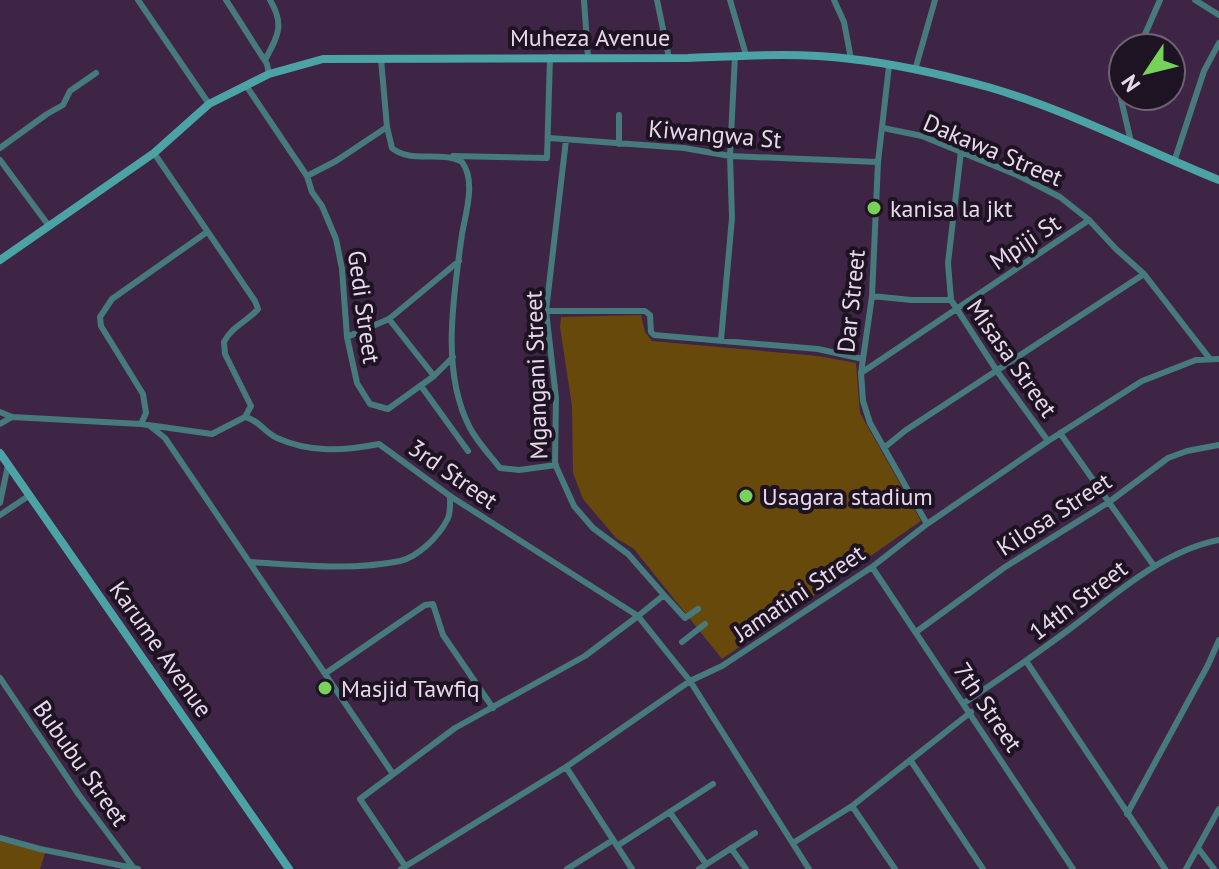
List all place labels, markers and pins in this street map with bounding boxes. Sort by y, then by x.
place label: kanisa la jkt [890,193,1013,224]
marker: kanisa la jkt [865,199,883,217]
place label: Usagara stadium [762,481,933,512]
marker: Usagara stadium [737,487,755,505]
place label: Masjid Tawfiq [341,673,480,704]
marker: Masjid Tawfiq [316,679,334,697]

